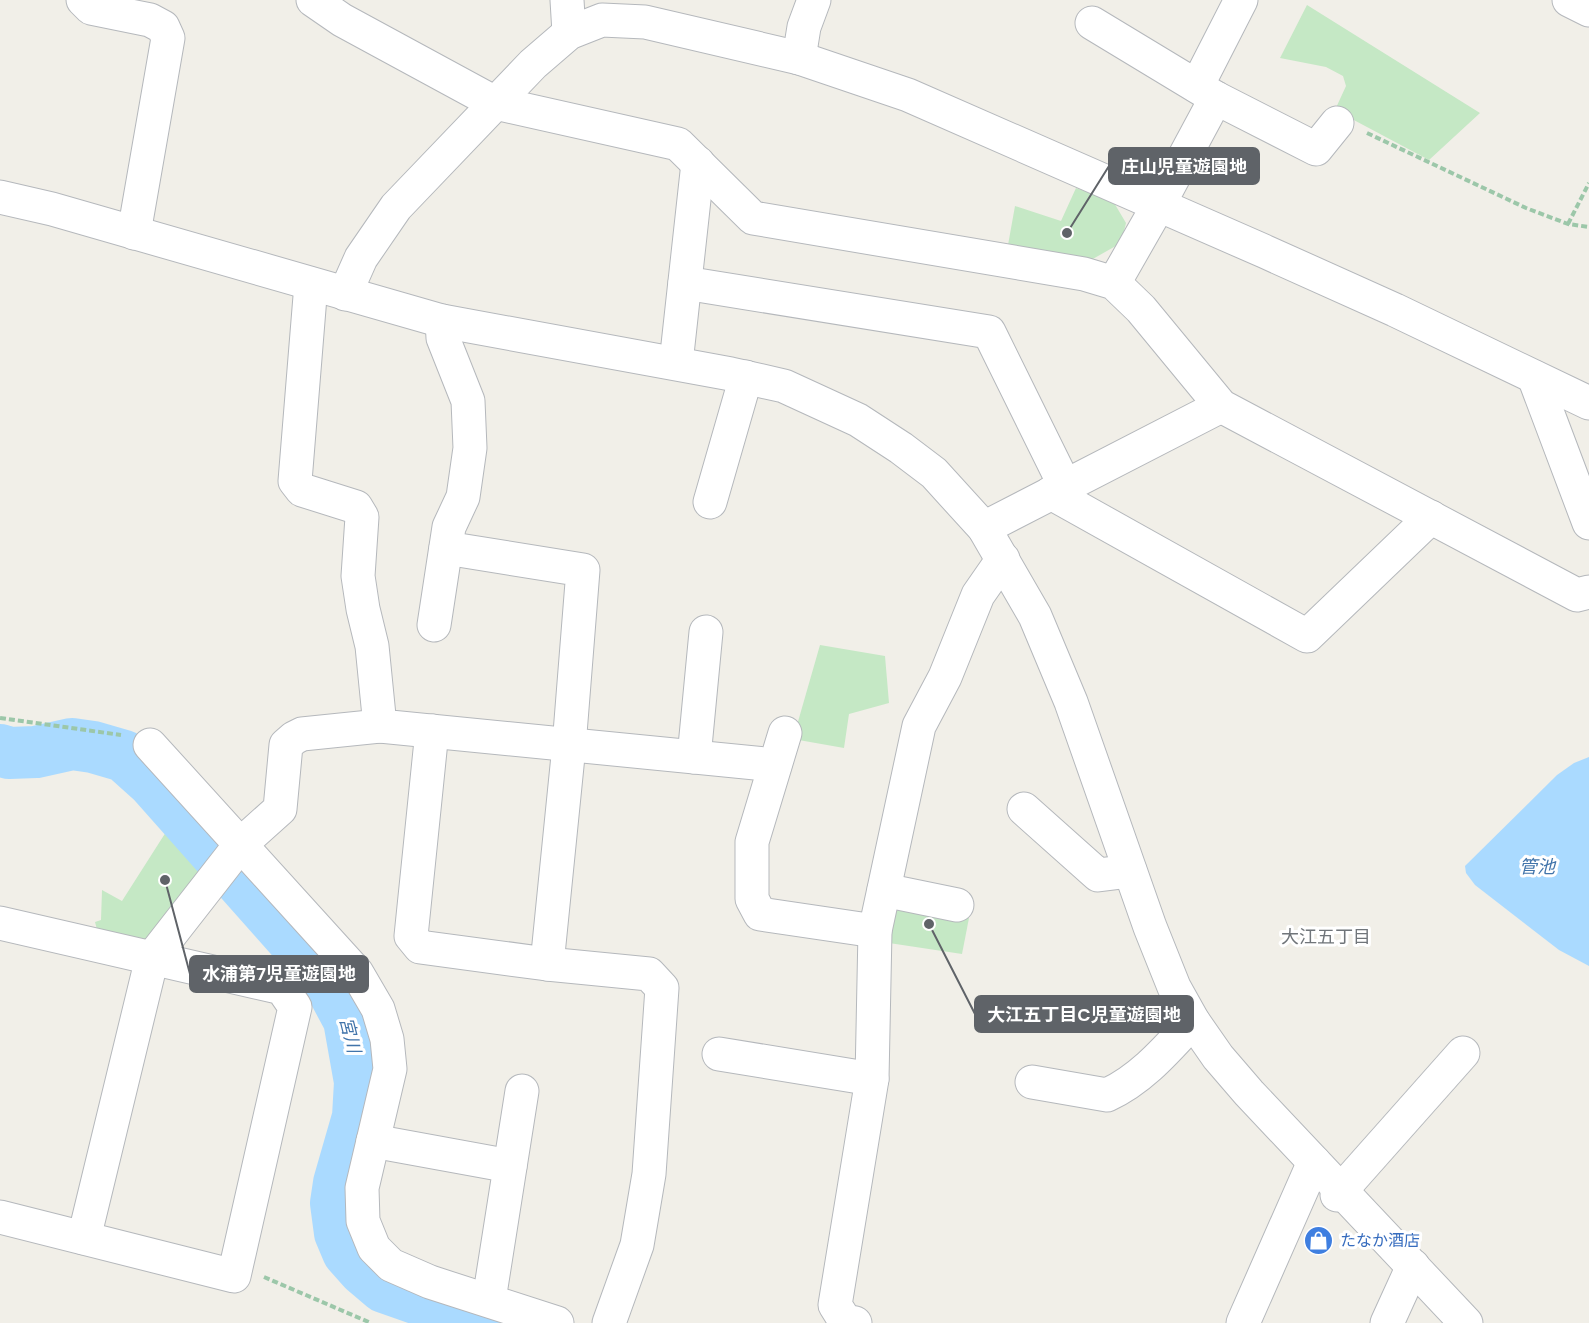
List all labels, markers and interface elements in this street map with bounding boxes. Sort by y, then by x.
callout: 庄山児童遊園地 [1109,148,1259,184]
text: 庄山児童遊園地 [1121,155,1247,179]
water label: 管池 [1519,855,1557,879]
district label: 大江五丁目 [1281,925,1371,949]
callout: 水浦第7児童遊園地 [190,956,368,992]
text: 水浦第7児童遊園地 [202,962,356,986]
callout: 大江五丁目C児童遊園地 [975,996,1193,1032]
text: 大江五丁目C児童遊園地 [987,1003,1181,1027]
water label: 宮川 [334,1015,366,1057]
shop icon: たなか酒店 [1303,1224,1335,1256]
place label: たなか酒店 [1340,1230,1420,1251]

